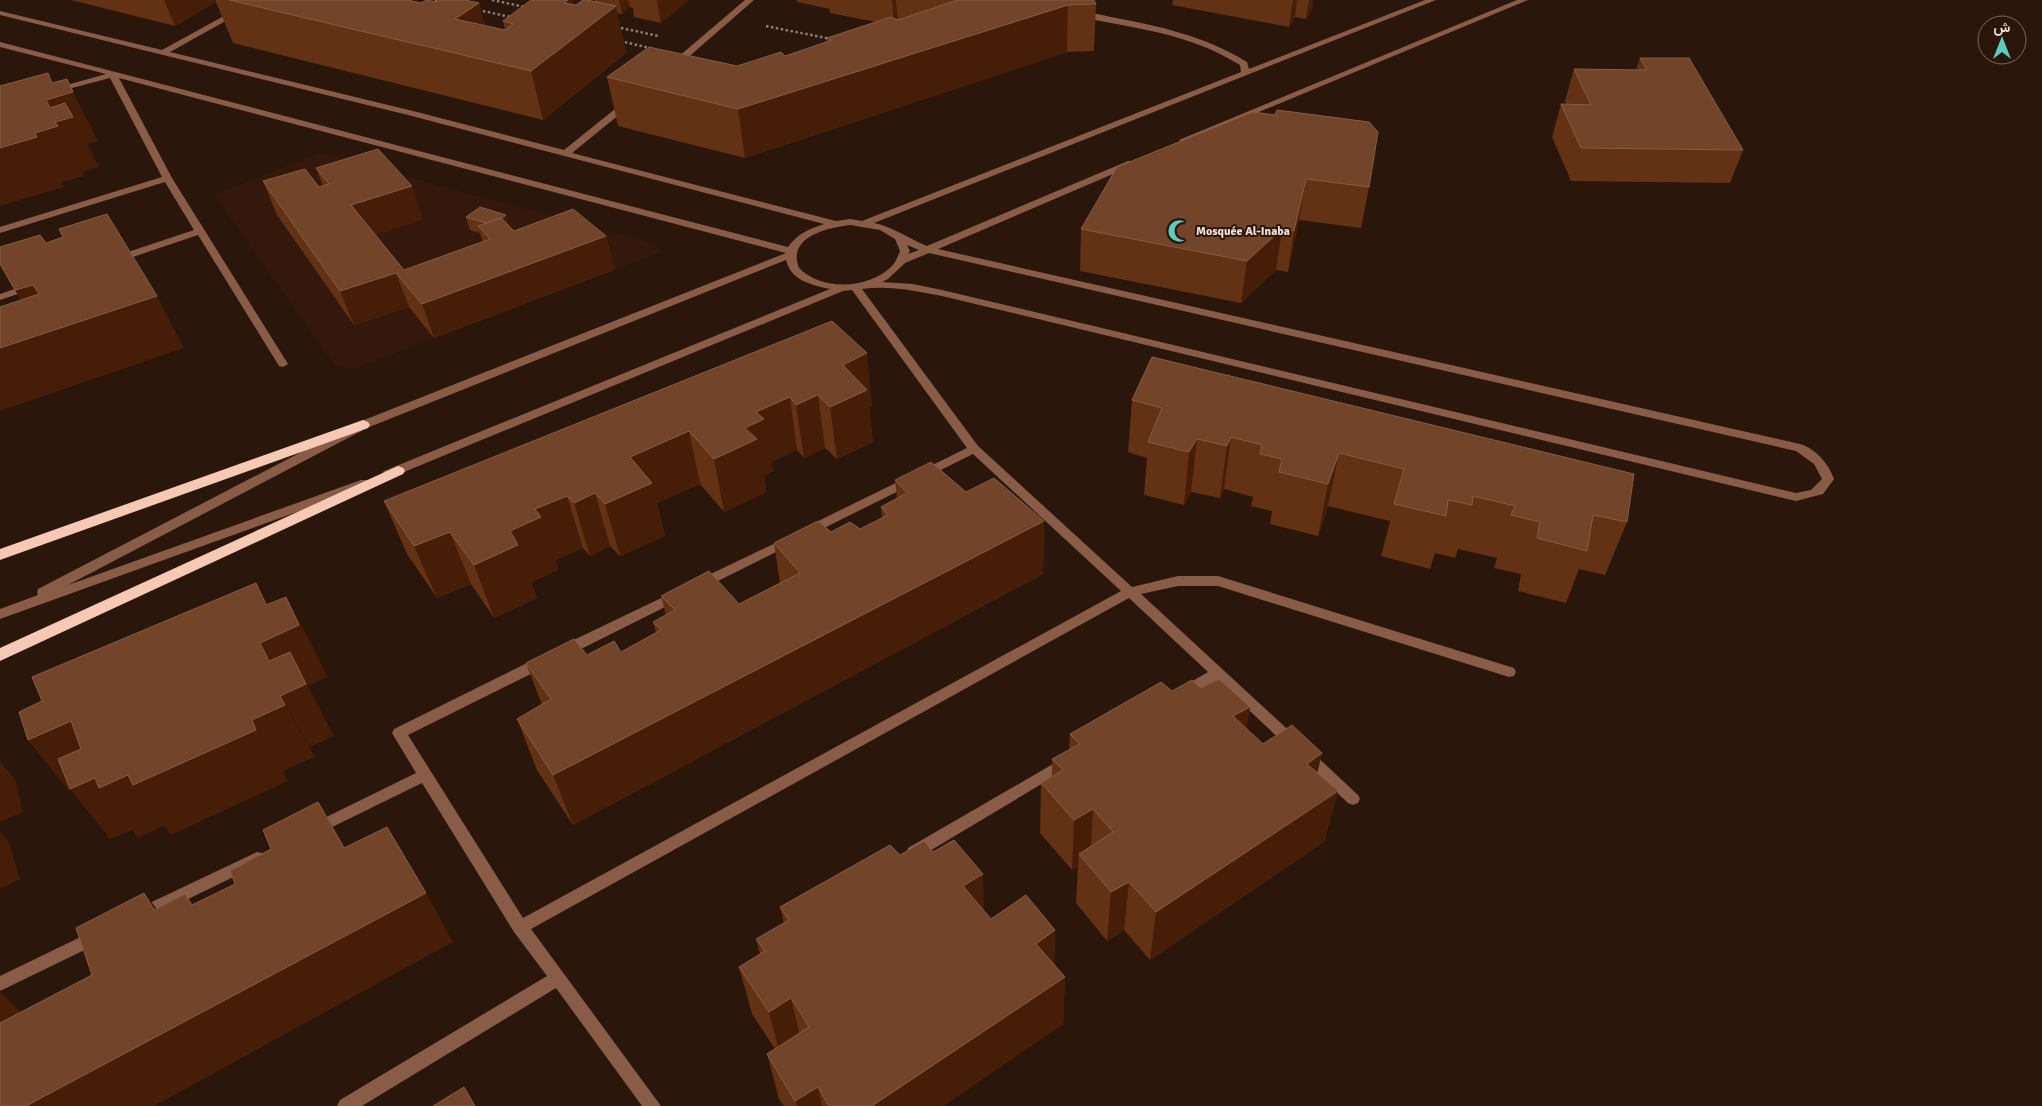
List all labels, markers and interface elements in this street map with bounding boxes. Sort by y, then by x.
north arrow [1977,15,2027,65]
text: ش [1994,19,2011,36]
mosque icon: Mosquée Al-Inaba [1166,218,1192,244]
place label: Mosquée Al-Inaba [1196,224,1290,239]

